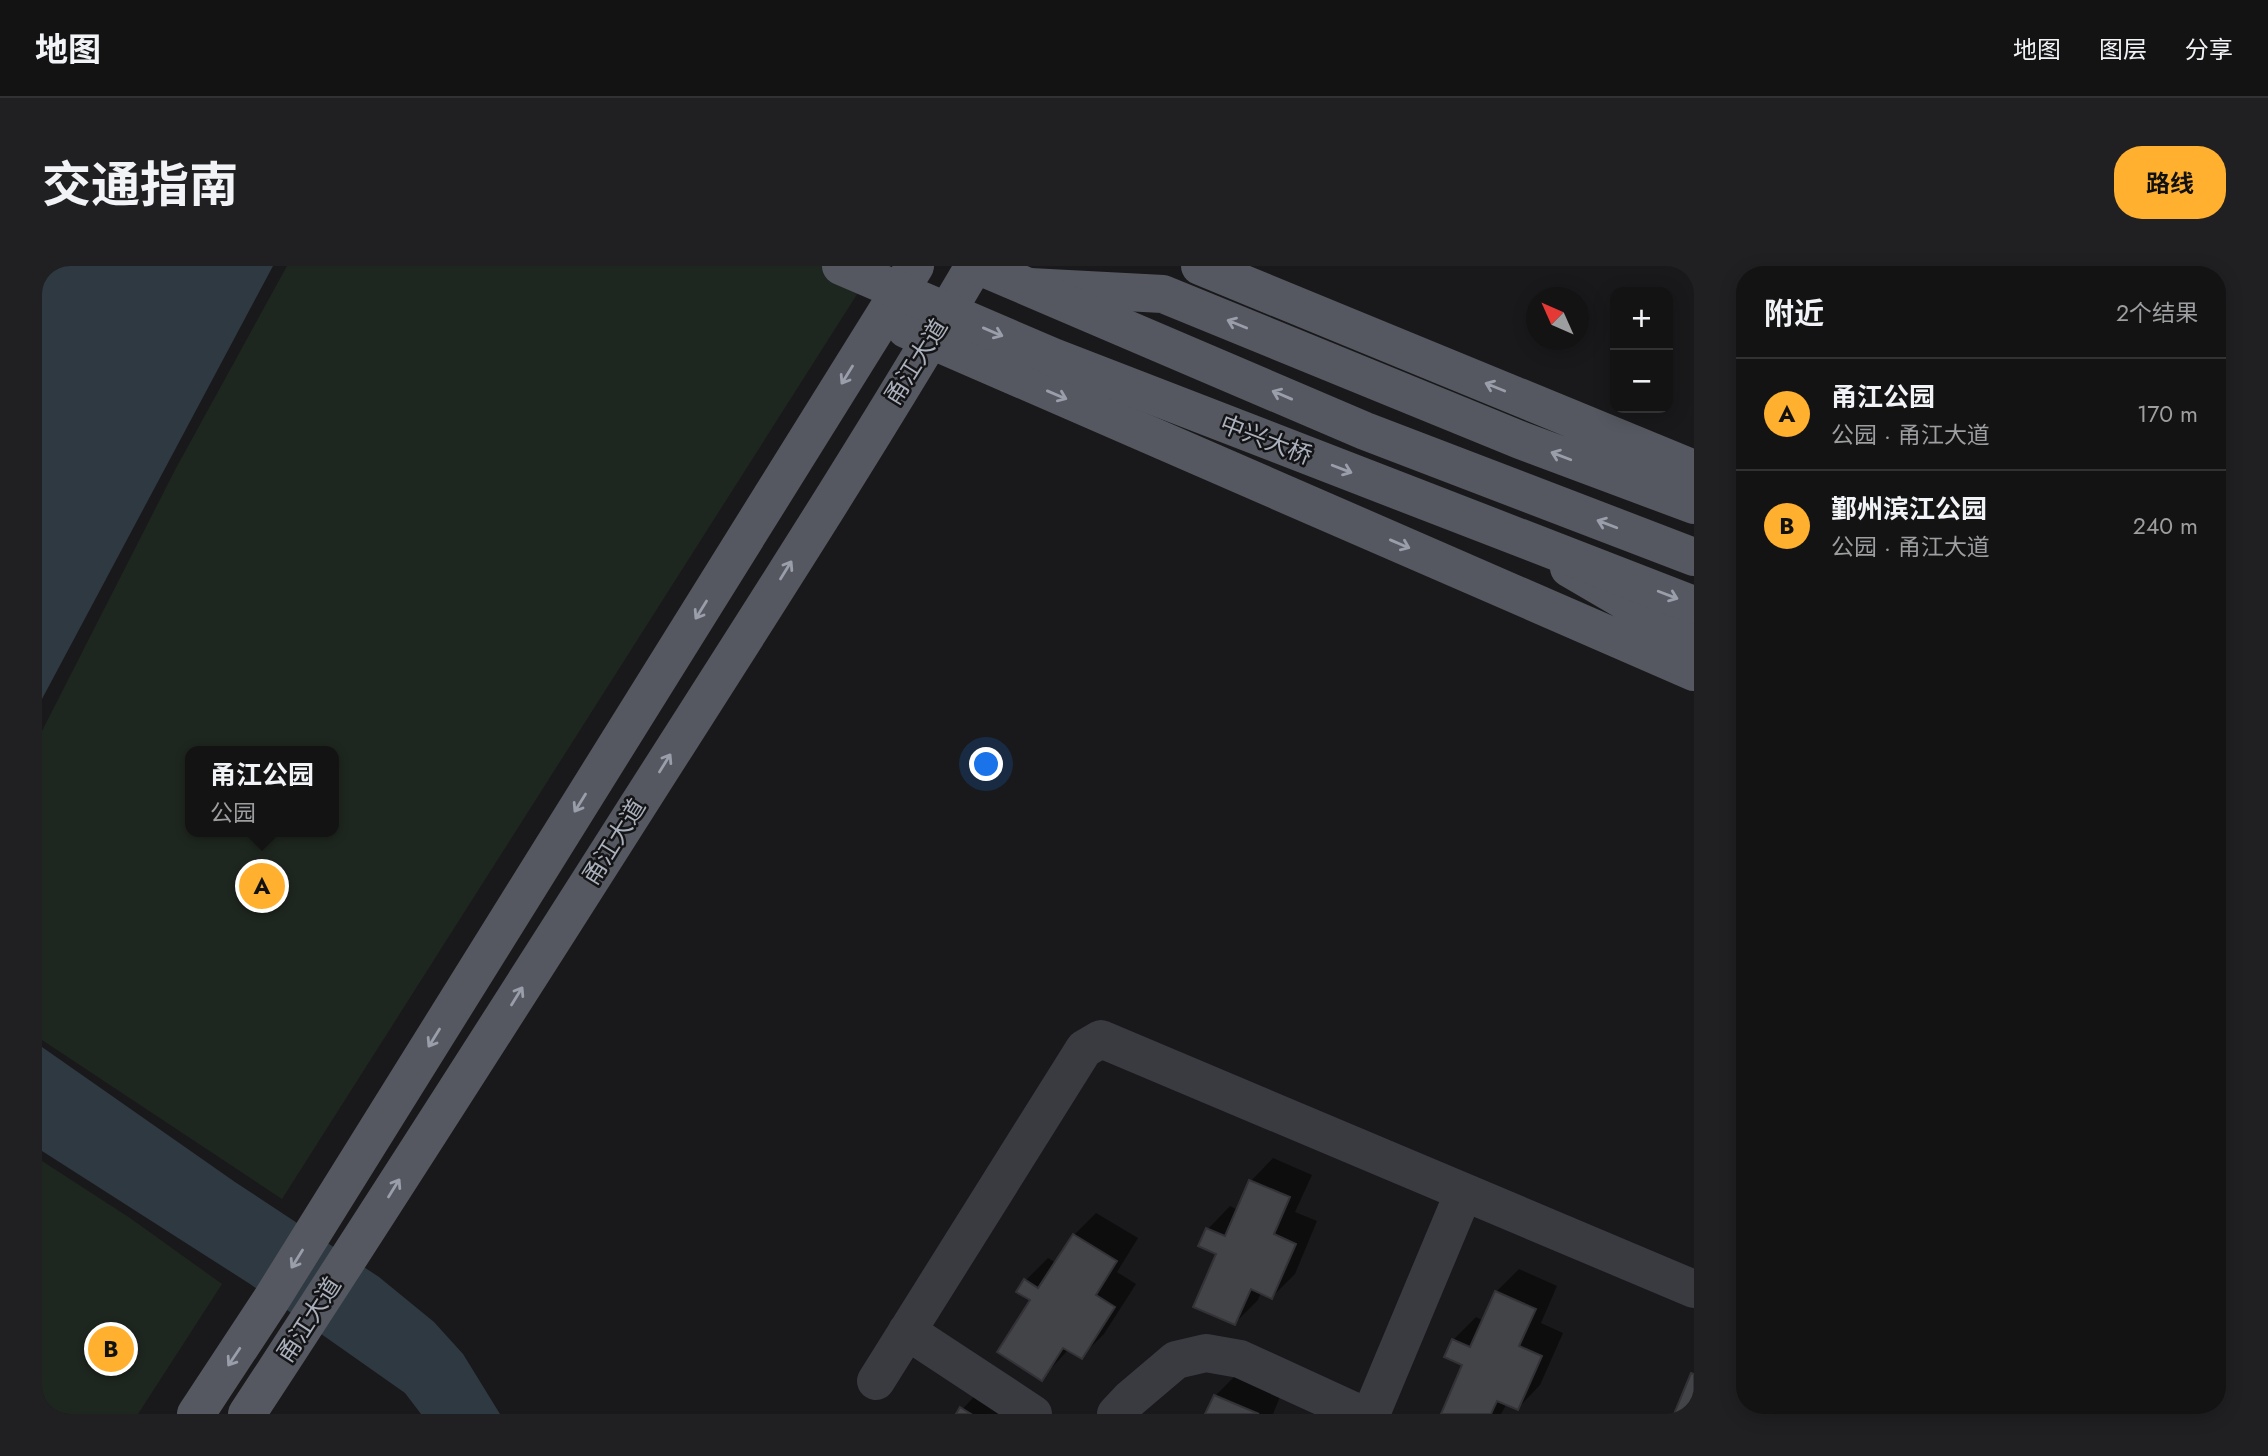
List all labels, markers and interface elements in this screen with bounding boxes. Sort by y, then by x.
text: 地图 [35,26,101,73]
text: 地图 [2013,32,2061,67]
text: 图层 [2099,32,2147,67]
text: 分享 [2185,32,2233,67]
button: 路线 [2114,146,2226,219]
text: 交通指南 [42,150,238,220]
north arrow [1526,287,1589,350]
map controls [1610,287,1673,413]
button: + [1610,287,1673,350]
text: 附近 [1764,292,1824,335]
text: 2个结果 [2116,296,2198,330]
street label: 甬江大道 [875,312,956,412]
one-way arrow [1226,317,1248,330]
one-way arrow [982,326,1004,339]
button: − [1610,350,1673,413]
one-way arrow [839,365,854,384]
text: 甬江公园 [1831,378,1935,416]
one-way arrow [1485,380,1506,393]
one-way arrow [1272,388,1293,401]
one-way arrow [1045,389,1067,402]
text: A [1779,397,1795,431]
text: 170 m [2137,397,2198,431]
street label: 中兴大桥 [1215,406,1317,473]
text: 公园 · 甬江大道 [1831,418,1990,452]
one-way arrow [1551,448,1573,461]
one-way arrow [1330,464,1352,477]
text: 鄞州滨江公园 [1831,490,1987,528]
text: B [1779,509,1795,543]
text: 240 m [2133,509,2198,543]
one-way arrow [1597,516,1619,529]
text: 公园 · 甬江大道 [1831,530,1990,564]
one-way arrow [1389,539,1410,552]
one-way arrow [779,561,794,580]
one-way arrow [1657,590,1679,603]
one-way arrow [693,599,707,619]
popup [185,746,339,837]
your location [969,747,1003,781]
one-way arrow [658,753,672,773]
text: 甬江公园 [210,756,314,794]
street label: 甬江大道 [573,792,654,892]
one-way arrow [573,793,587,813]
text: 公园 [210,796,256,830]
pin: A [239,860,285,912]
one-way arrow [510,986,524,1006]
one-way arrow [427,1028,442,1047]
one-way arrow [388,1178,402,1198]
one-way arrow [290,1248,304,1268]
street label: 甬江大道 [268,1270,349,1370]
pin: B [88,1323,134,1375]
one-way arrow [226,1347,241,1366]

